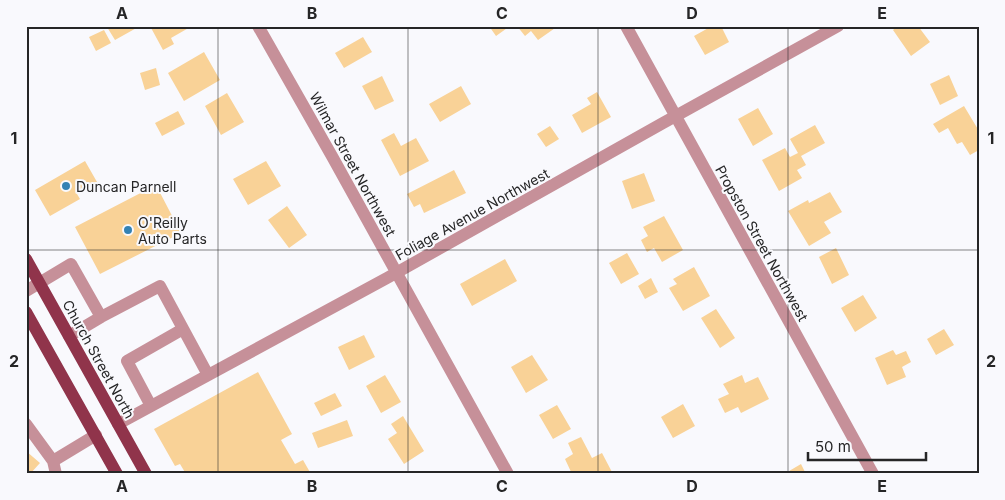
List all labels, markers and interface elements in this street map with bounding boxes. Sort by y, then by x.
text: A [116,3,128,23]
text: B [307,3,317,23]
text: C [496,3,508,23]
text: D [686,3,698,23]
text: E [877,3,887,23]
street label: Wilmar Street Northwest [306,89,400,239]
text: 1 [11,128,17,148]
text: 1 [988,128,994,148]
street label: Propston Street Northwest [712,162,812,324]
street label: Foliage Avenue Northwest [392,164,552,263]
place label: Duncan Parnell [76,178,176,195]
marker: Duncan Parnell [60,180,72,192]
place label: O'Reilly Auto Parts [138,214,207,247]
marker: O'Reilly Auto Parts [122,224,134,236]
street label: Church Street North [59,297,139,421]
text: 2 [9,351,19,371]
text: 2 [986,351,996,371]
scale bar [808,430,925,462]
text: 50 m [815,437,851,456]
text: A [116,476,128,496]
text: B [307,476,317,496]
text: C [496,476,508,496]
text: D [686,476,698,496]
text: E [877,476,887,496]

